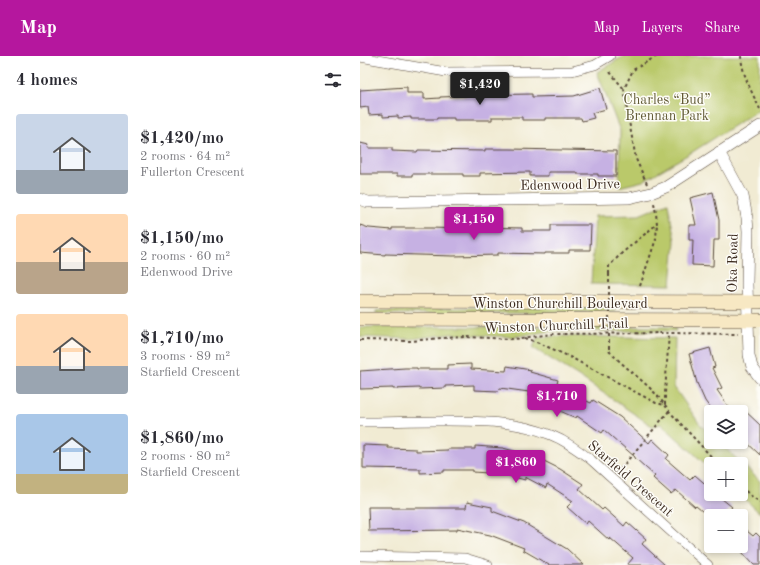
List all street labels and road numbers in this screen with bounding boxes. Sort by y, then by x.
street label: Edenwood Drive [520,177,620,193]
street label: Oka Road [725,233,741,293]
street label: Winston Churchill Boulevard [472,297,648,311]
street label: Winston Churchill Trail [484,316,629,336]
street label: Starfield Crescent [585,438,676,519]

